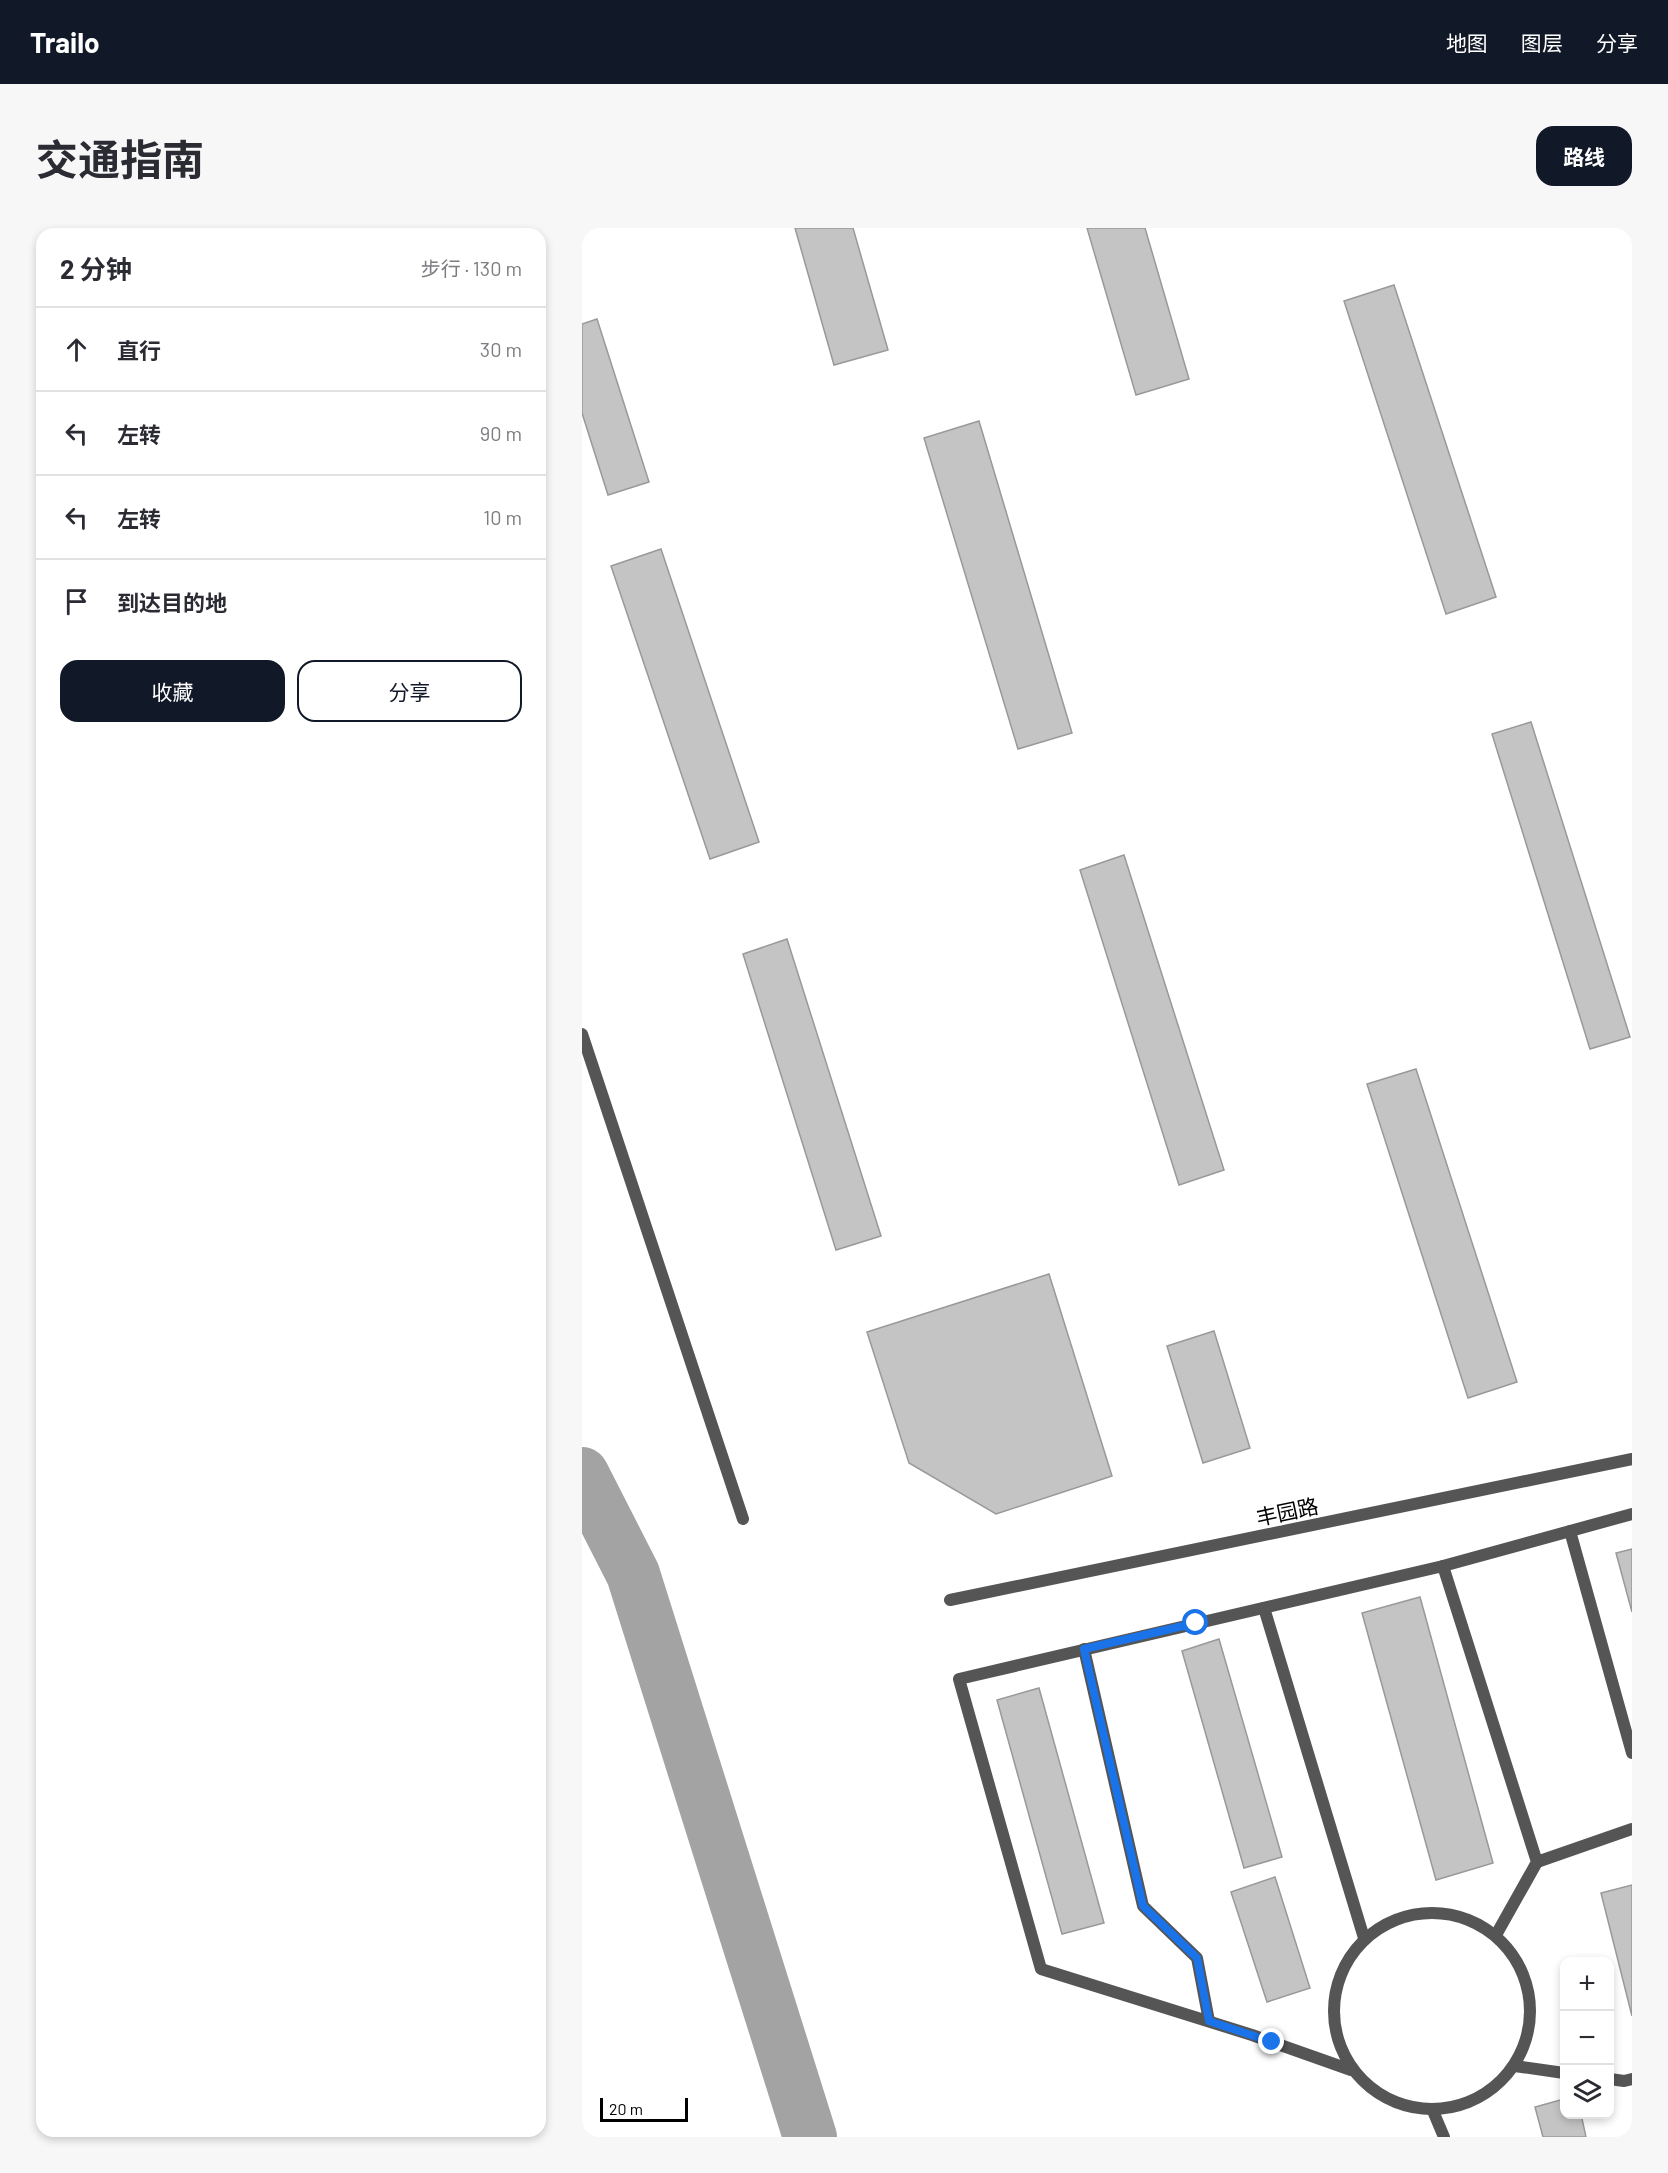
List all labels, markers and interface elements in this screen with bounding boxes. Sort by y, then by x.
text: Trailo [30,25,100,59]
text: 地图 [1446,30,1488,55]
text: 图层 [1521,30,1563,55]
text: 分享 [1596,30,1638,55]
button: 路线 [1536,126,1632,186]
text: 交通指南 [36,133,204,183]
text: 2 分钟 [60,253,132,284]
text: 步行 · 130 m [421,256,522,280]
icon: ahead [60,333,93,366]
text: 直行 [117,337,161,363]
text: 30 m [480,337,522,361]
icon: left [60,417,93,450]
text: 左转 [117,421,161,447]
text: 90 m [480,421,522,445]
icon: left [60,501,93,534]
text: 左转 [117,505,161,531]
text: 10 m [483,505,522,529]
icon: arrive [60,585,93,618]
text: 到达目的地 [117,589,227,615]
button: 收藏 [60,660,285,722]
button: 分享 [297,660,522,722]
street label: 丰园路 [1254,1492,1320,1530]
route start [1182,1609,1208,1635]
map controls [1560,1957,1614,2119]
button: + [1560,1957,1614,2011]
button: − [1560,2011,1614,2065]
route end [1258,2028,1284,2054]
button: layers [1560,2065,1614,2119]
scale bar [600,2095,688,2122]
text: 20 m [609,2099,643,2118]

